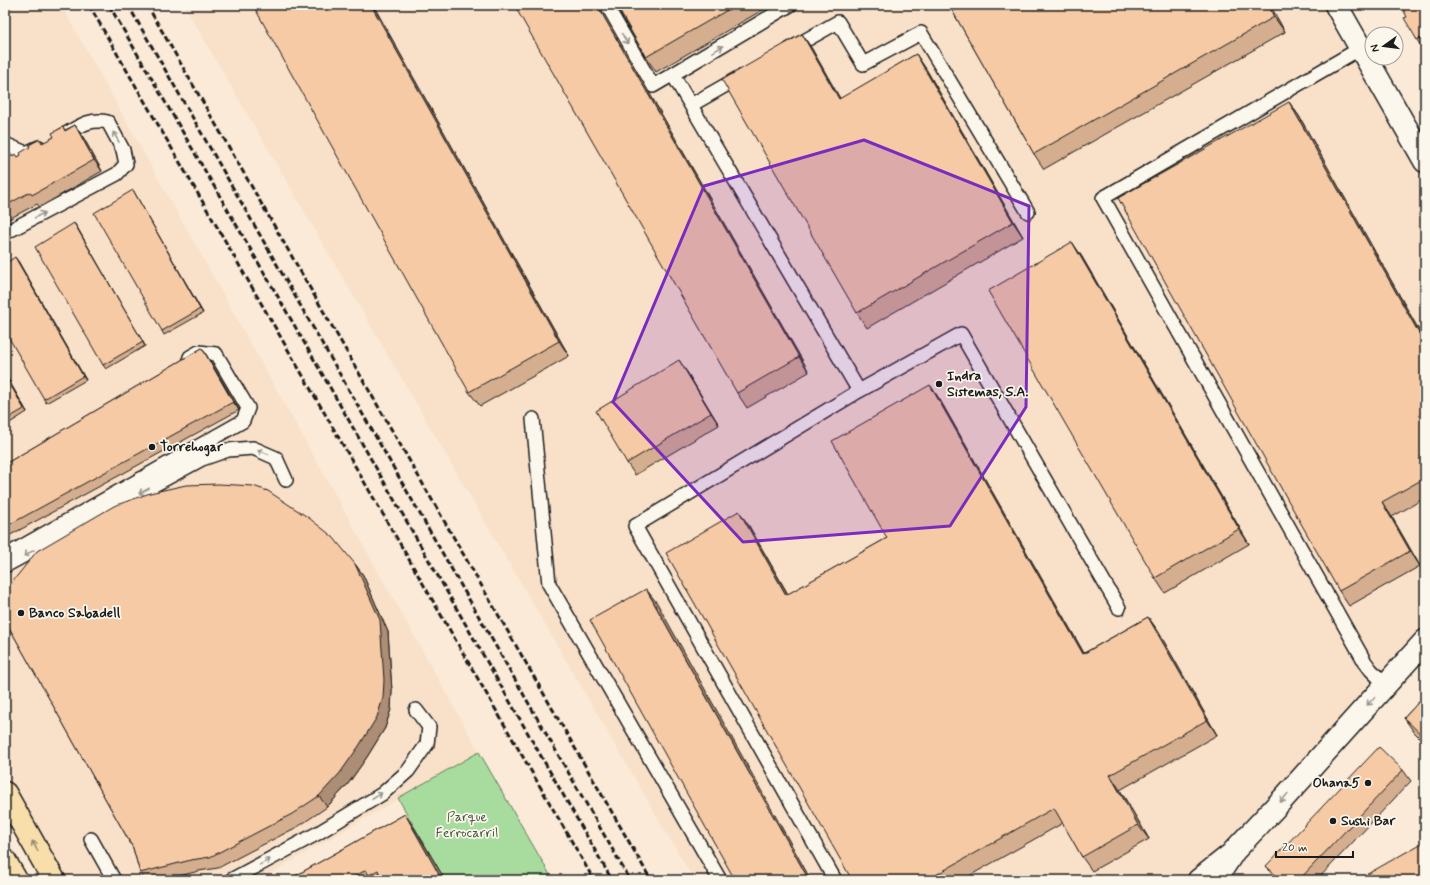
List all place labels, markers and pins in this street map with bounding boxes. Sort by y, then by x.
place label: Indra Sistemas, S.A. [947,367,1028,401]
marker: Indra Sistemas, S.A. [934,379,944,389]
place label: Torrehogar [160,438,224,457]
marker: Torrehogar [147,442,157,452]
place label: Banco Sabadell [29,604,121,622]
marker: Banco Sabadell [16,608,26,618]
place label: Ohana5 [1313,774,1361,792]
marker: Ohana5 [1363,778,1373,788]
place label: Sushi Bar [1341,812,1396,830]
marker: Sushi Bar [1328,816,1338,826]

